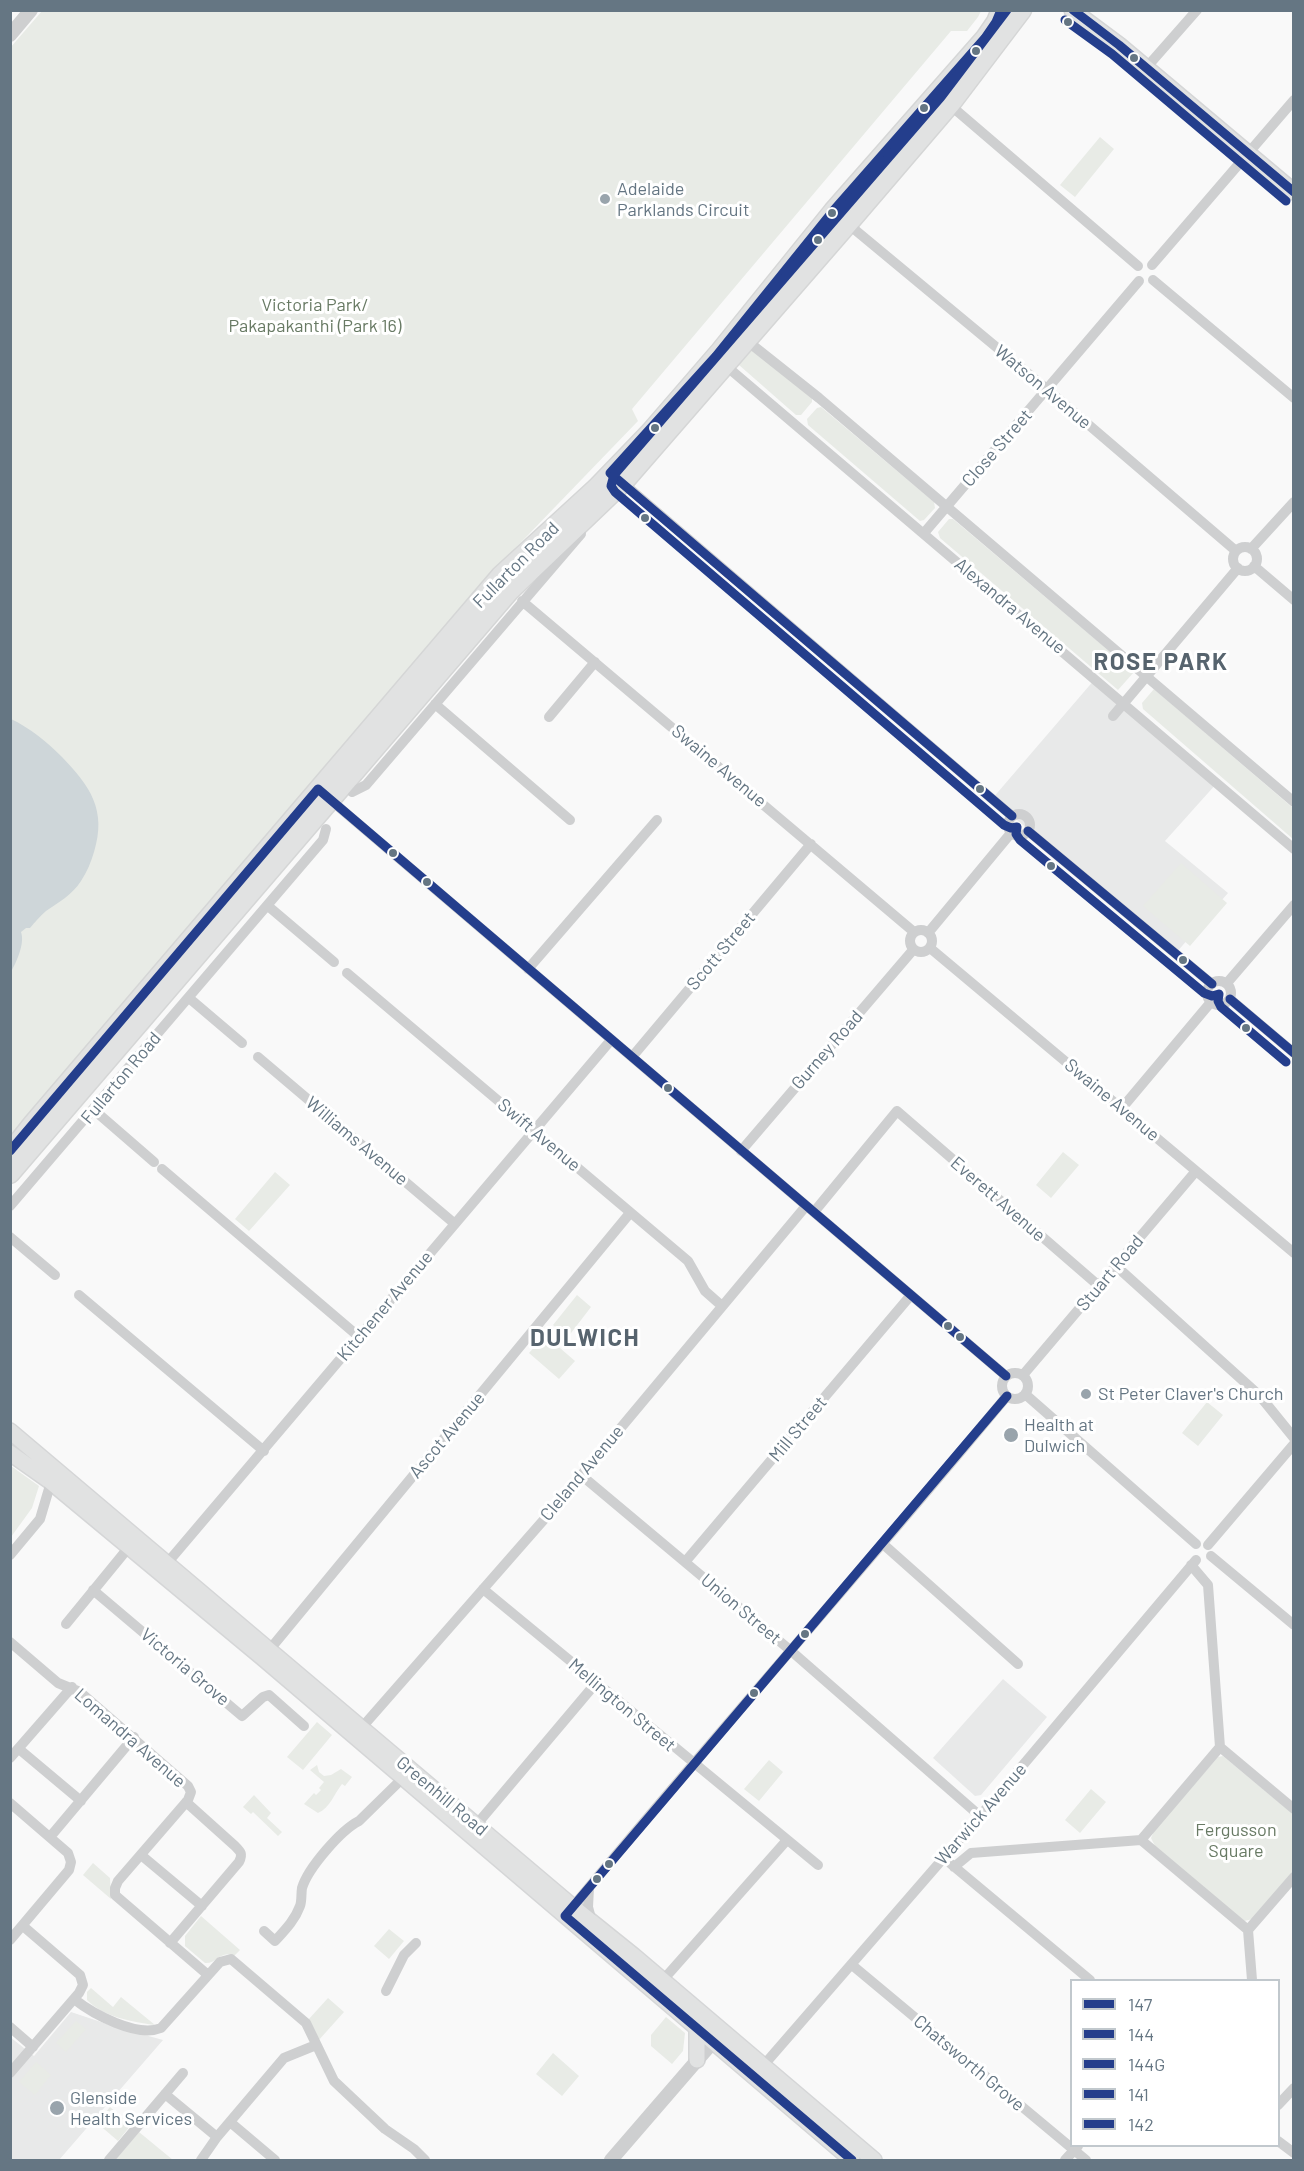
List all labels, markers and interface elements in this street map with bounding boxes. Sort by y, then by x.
unlabelled marker [1062,16,1074,28]
unlabelled marker [970,45,982,57]
unlabelled marker [1128,52,1140,64]
unlabelled marker [918,102,930,114]
place label: Adelaide Parklands Circuit [617,178,749,220]
marker: Adelaide Parklands Circuit [598,192,612,206]
unlabelled marker [826,207,838,219]
unlabelled marker [812,234,824,246]
park label: Victoria Park/ Pakapakanthi (Park 16) [228,294,402,336]
street label: Watson Avenue [990,340,1096,434]
street label: Close Street [957,405,1037,491]
unlabelled marker [649,422,661,434]
unlabelled marker [639,512,651,524]
street label: Fullarton Road [468,517,564,613]
street label: Alexandra Avenue [950,553,1070,659]
district label: ROSE PARK [1093,648,1229,676]
street label: Swaine Avenue [667,720,771,812]
unlabelled marker [974,783,986,795]
unlabelled marker [387,847,399,859]
unlabelled marker [1045,860,1057,872]
unlabelled marker [421,876,433,888]
street label: Scott Street [682,908,760,994]
unlabelled marker [1177,954,1189,966]
street label: Gurney Road [787,1006,867,1094]
unlabelled marker [1240,1022,1252,1034]
street label: Fullarton Road [76,1028,166,1128]
street label: Swaine Avenue [1060,1054,1164,1146]
unlabelled marker [662,1082,674,1094]
street label: Williams Avenue [301,1092,413,1190]
street label: Swift Avenue [493,1094,585,1176]
street label: Everett Avenue [946,1152,1050,1246]
street label: Stuart Road [1072,1231,1148,1315]
street label: Kitchener Avenue [333,1247,437,1365]
unlabelled marker [942,1320,954,1332]
district label: DULWICH [530,1324,640,1352]
unlabelled marker [954,1331,966,1343]
place label: St Peter Claver's Church [1098,1383,1284,1405]
street label: Ascot Avenue [405,1387,489,1483]
marker: St Peter Claver's Church [1079,1387,1093,1401]
street label: Mill Street [765,1392,831,1466]
place label: Health at Dulwich [1024,1414,1094,1456]
street label: Cleland Avenue [536,1421,628,1525]
marker: Health at Dulwich [1002,1426,1020,1444]
street label: Union Street [696,1569,786,1649]
street label: Victoria Grove [136,1624,234,1710]
unlabelled marker [799,1628,811,1640]
street label: Mellington Street [564,1654,680,1756]
street label: Lomandra Avenue [70,1684,190,1792]
unlabelled marker [748,1687,760,1699]
street label: Greenhill Road [392,1752,492,1840]
street label: Warwick Avenue [931,1759,1031,1869]
park label: Fergusson Square [1195,1819,1277,1862]
unlabelled marker [603,1858,615,1870]
unlabelled marker [591,1873,603,1885]
legend [1070,1979,1280,2147]
text: 147 [1128,1993,1152,2015]
street label: Chatsworth Grove [909,2010,1029,2116]
text: 144 [1128,2023,1154,2045]
text: 144G [1128,2053,1165,2075]
text: 141 [1128,2083,1149,2105]
place label: Glenside Health Services [70,2087,192,2130]
marker: Glenside Health Services [48,2099,66,2117]
text: 142 [1128,2113,1154,2135]

